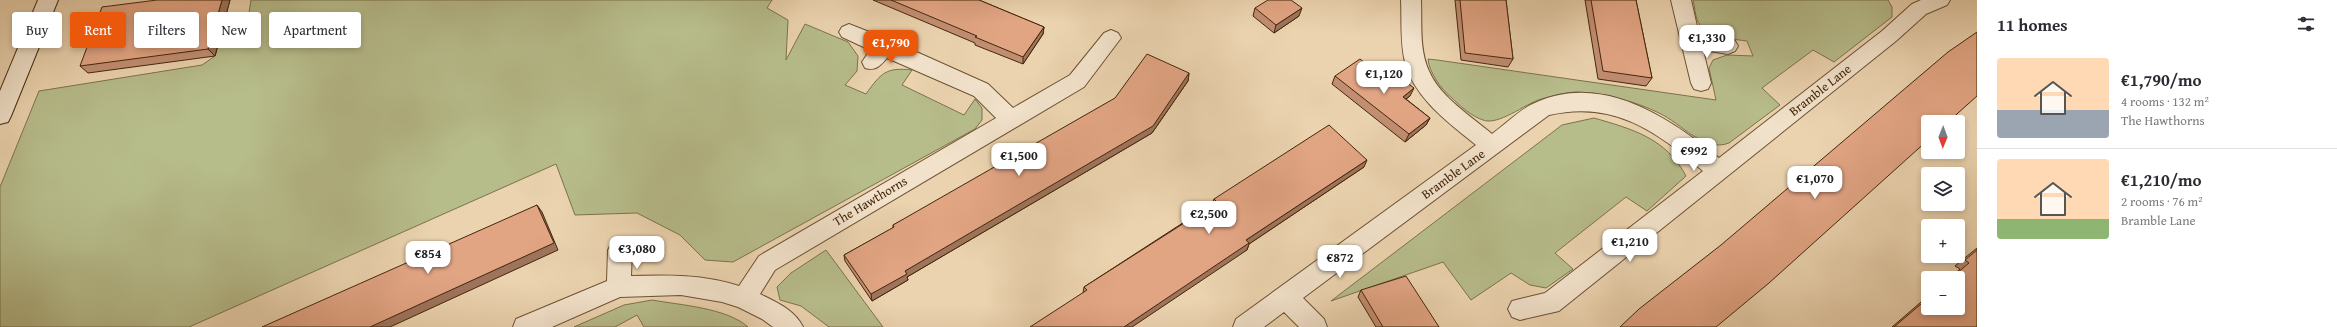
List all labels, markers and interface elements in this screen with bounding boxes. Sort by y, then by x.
chip: Buy [12,12,62,48]
chip: Rent [70,12,126,48]
chip: Filters [134,12,199,48]
chip: New [207,12,261,48]
chip: Apartment [269,12,361,48]
text: 11 homes [1997,12,2068,37]
icon: filters [2295,13,2317,35]
pin: €1,330 [1674,25,1740,59]
text: €1,330 [1688,28,1726,47]
pin: €1,790 [858,30,924,64]
text: €1,790 [872,33,910,52]
street label: Bramble Lane [1785,60,1855,120]
pin: €1,120 [1351,61,1417,95]
text: €1,120 [1365,64,1403,83]
text: €1,790/mo [2121,67,2202,92]
icon: home [2029,74,2077,122]
text: 4 rooms · 132 m² [2121,92,2209,111]
text: The Hawthorns [2121,111,2205,130]
north arrow [1921,115,1965,159]
map controls [1921,115,1965,315]
pin: €992 [1670,138,1718,172]
text: €992 [1681,141,1707,160]
pin: €1,500 [986,143,1052,177]
street label: Bramble Lane [1417,144,1489,204]
text: €1,500 [1000,146,1038,165]
pin: €1,070 [1782,166,1848,200]
button: layers [1921,167,1965,211]
text: €1,210/mo [2121,167,2202,192]
text: €1,070 [1796,169,1834,188]
street label: The Hawthorns [829,171,911,231]
icon: home [2029,175,2077,223]
text: 2 rooms · 76 m² [2121,192,2203,211]
pin: €2,500 [1176,201,1242,235]
text: €2,500 [1190,204,1228,223]
text: Bramble Lane [2121,211,2196,230]
button: + [1921,219,1965,263]
pin: €1,210 [1597,229,1663,263]
text: €1,210 [1611,232,1649,251]
pin: €3,080 [604,236,670,270]
text: €3,080 [618,239,656,258]
pin: €854 [404,241,452,275]
text: €854 [415,244,441,263]
pin: €872 [1316,245,1364,279]
text: €872 [1327,248,1353,267]
button: − [1921,271,1965,315]

